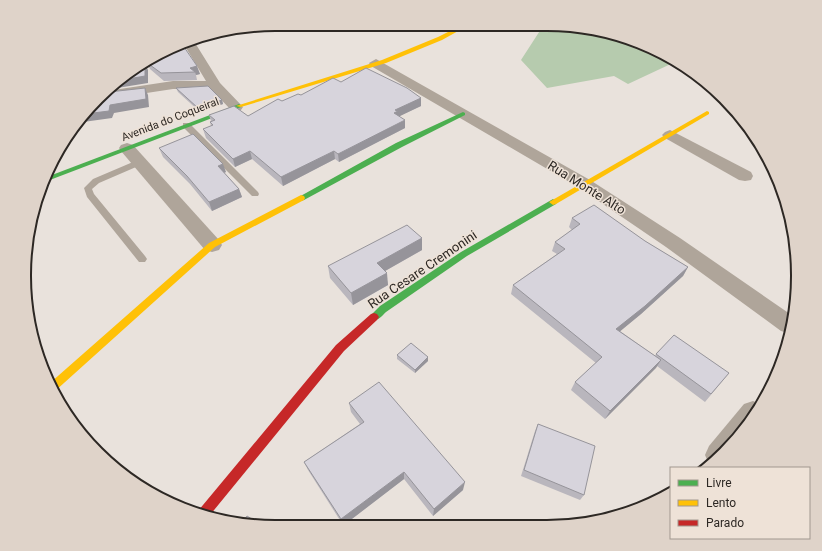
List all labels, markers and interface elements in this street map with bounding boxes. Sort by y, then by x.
street label: Avenida do Coqueiral [120,95,221,144]
street label: Rua Monte Alto [545,157,628,217]
street label: Rua Cesare Cremonini [365,227,480,311]
legend [670,467,810,539]
text: Livre [706,476,732,490]
text: Lento [706,496,736,510]
text: Parado [706,516,744,530]

